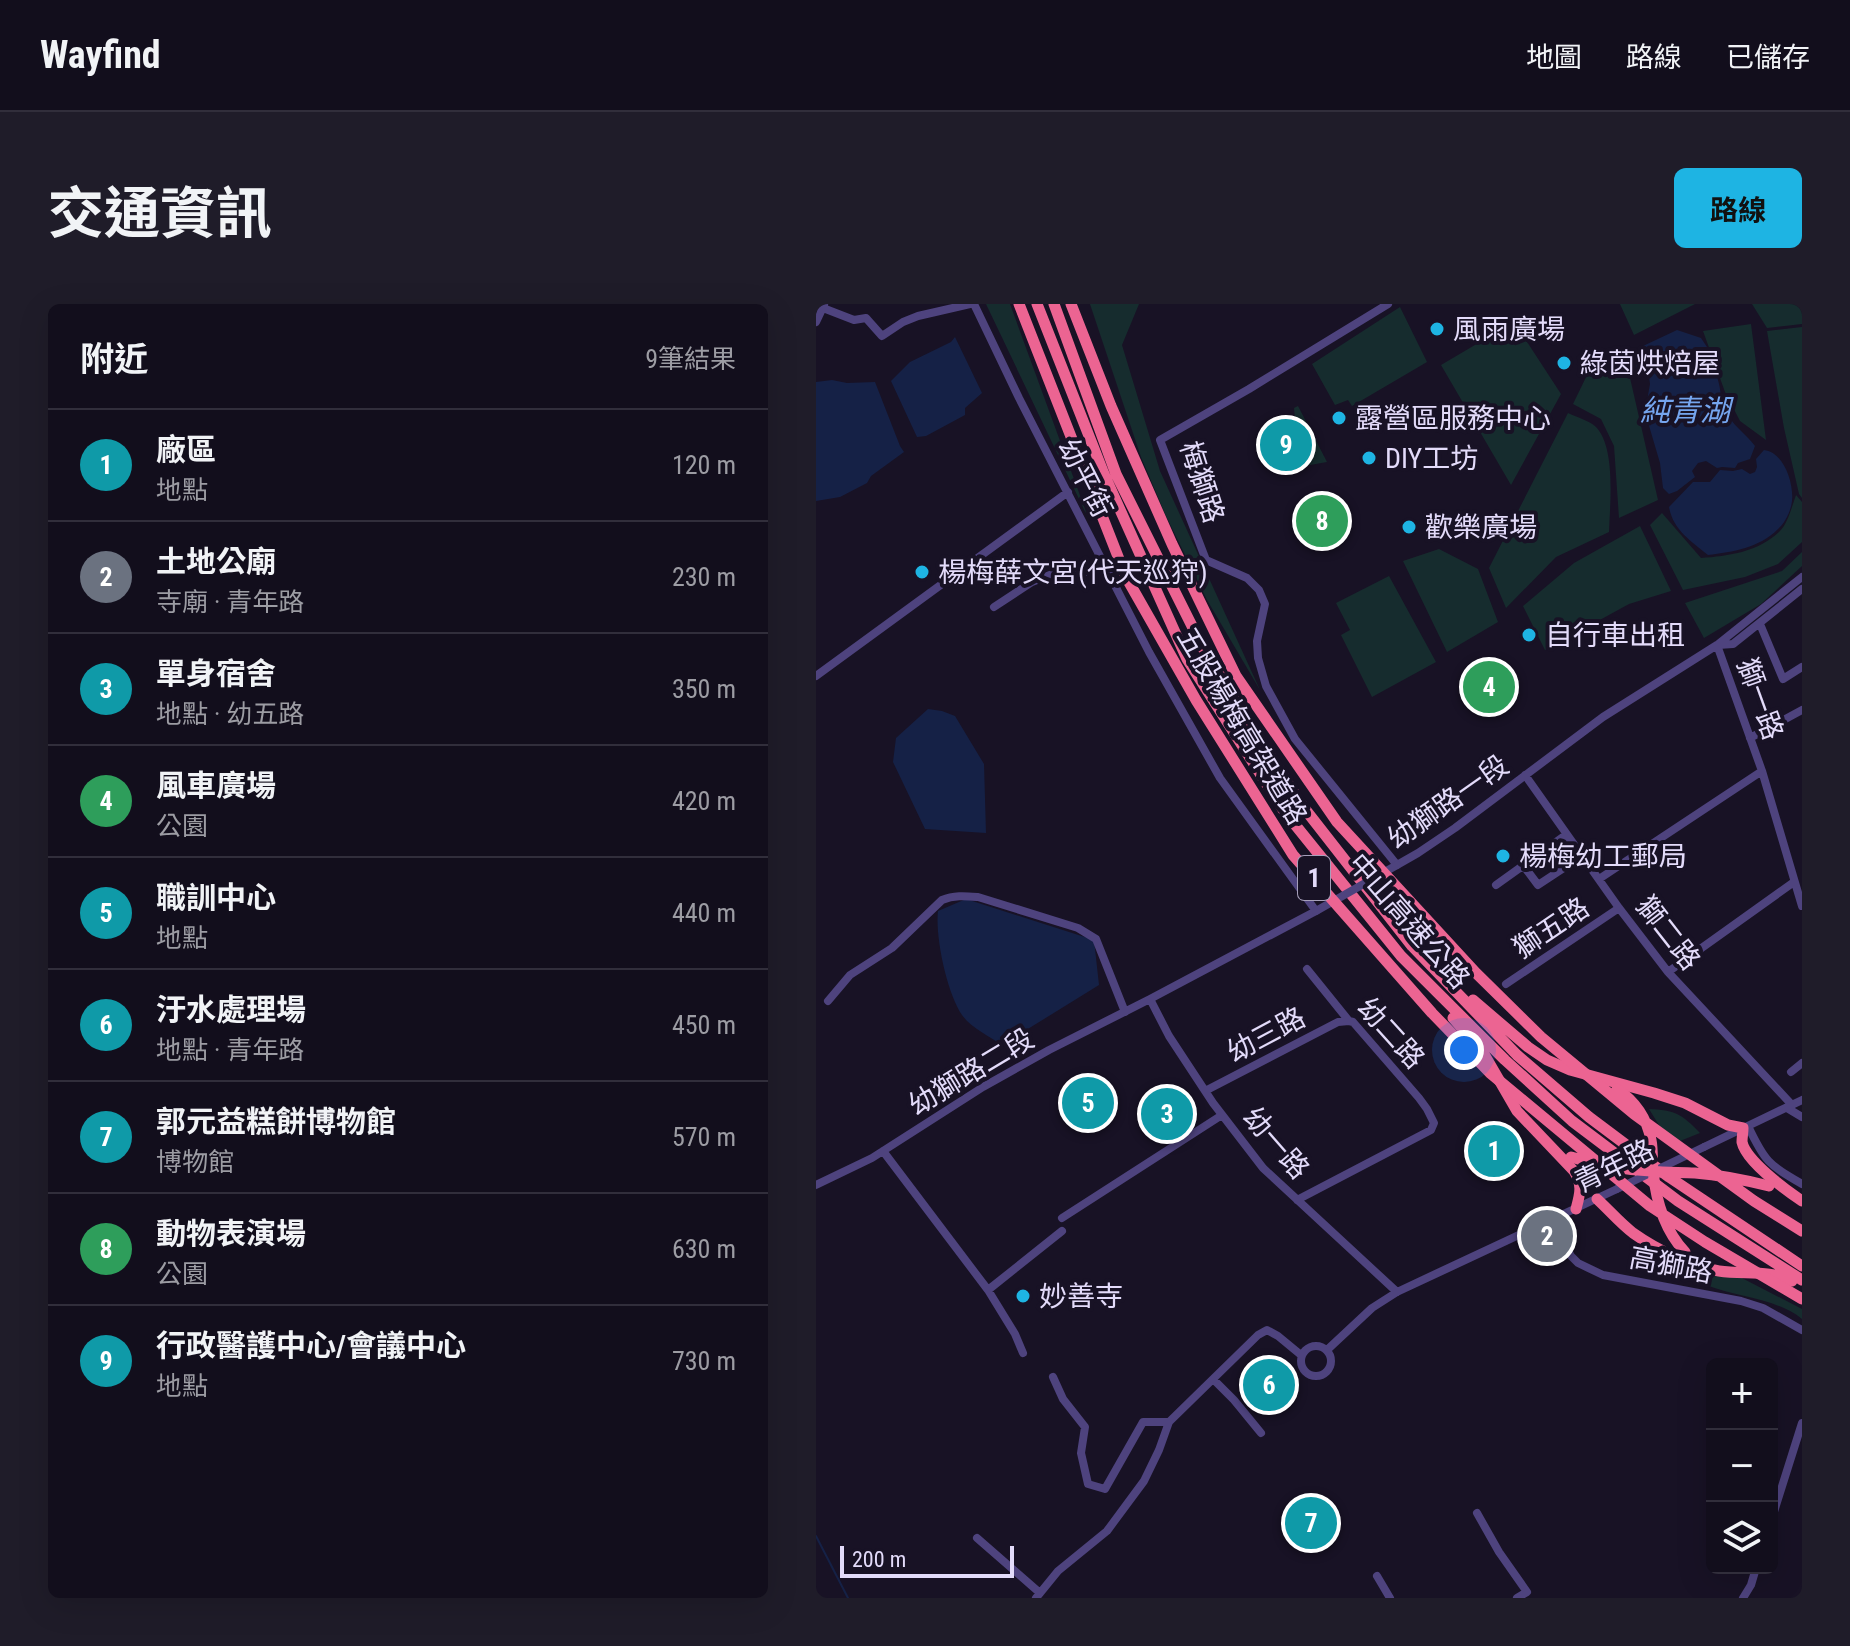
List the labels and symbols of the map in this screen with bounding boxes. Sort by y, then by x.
place label: 風雨廣場 [1453,313,1565,346]
marker: 風雨廣場 [1428,320,1446,338]
place label: 綠茵烘焙屋 [1580,347,1720,380]
marker: 綠茵烘焙屋 [1555,354,1573,372]
water label: 純青湖 [1640,393,1734,428]
place label: 露營區服務中心 [1355,402,1551,435]
marker: 露營區服務中心 [1330,409,1348,427]
pin: 9 [1260,415,1312,475]
street label: 幼平街 [1051,433,1119,523]
street label: 梅獅路 [1173,437,1231,527]
place label: DIY工坊 [1385,442,1478,475]
marker: DIY工坊 [1360,449,1378,467]
pin: 8 [1296,491,1348,551]
place label: 歡樂廣場 [1425,511,1537,544]
marker: 歡樂廣場 [1400,518,1418,536]
place label: 楊梅薛文宮(代天巡狩) [938,556,1208,589]
marker: 楊梅薛文宮(代天巡狩) [913,563,931,581]
place label: 自行車出租 [1545,619,1685,652]
street label: 五股楊梅高架道路 [1170,621,1314,831]
marker: 自行車出租 [1520,626,1538,644]
street label: 獅一路 [1730,654,1790,744]
pin: 4 [1463,657,1515,717]
street label: 幼獅路一段 [1381,748,1515,856]
place label: 楊梅幼工郵局 [1519,840,1687,873]
street label: 中山高速公路 [1341,847,1477,995]
marker: 楊梅幼工郵局 [1494,847,1512,865]
road number: 1 [1298,856,1330,900]
street label: 獅二路 [1629,890,1707,976]
street label: 獅五路 [1507,891,1595,965]
street label: 幼二路 [1351,991,1431,1075]
street label: 幼三路 [1221,1001,1311,1069]
street label: 幼獅路二段 [902,1022,1040,1122]
your location [1444,1030,1484,1070]
pin: 5 [1062,1073,1114,1133]
pin: 3 [1141,1084,1193,1144]
street label: 幼一路 [1236,1100,1316,1186]
pin: 1 [1468,1121,1520,1181]
street label: 青年路 [1569,1133,1659,1199]
pin: 2 [1521,1206,1573,1266]
street label: 高獅路 [1627,1241,1715,1289]
place label: 妙善寺 [1039,1280,1123,1313]
marker: 妙善寺 [1014,1287,1032,1305]
pin: 6 [1243,1355,1295,1415]
pin: 7 [1285,1493,1337,1553]
scale bar [840,1542,1014,1578]

